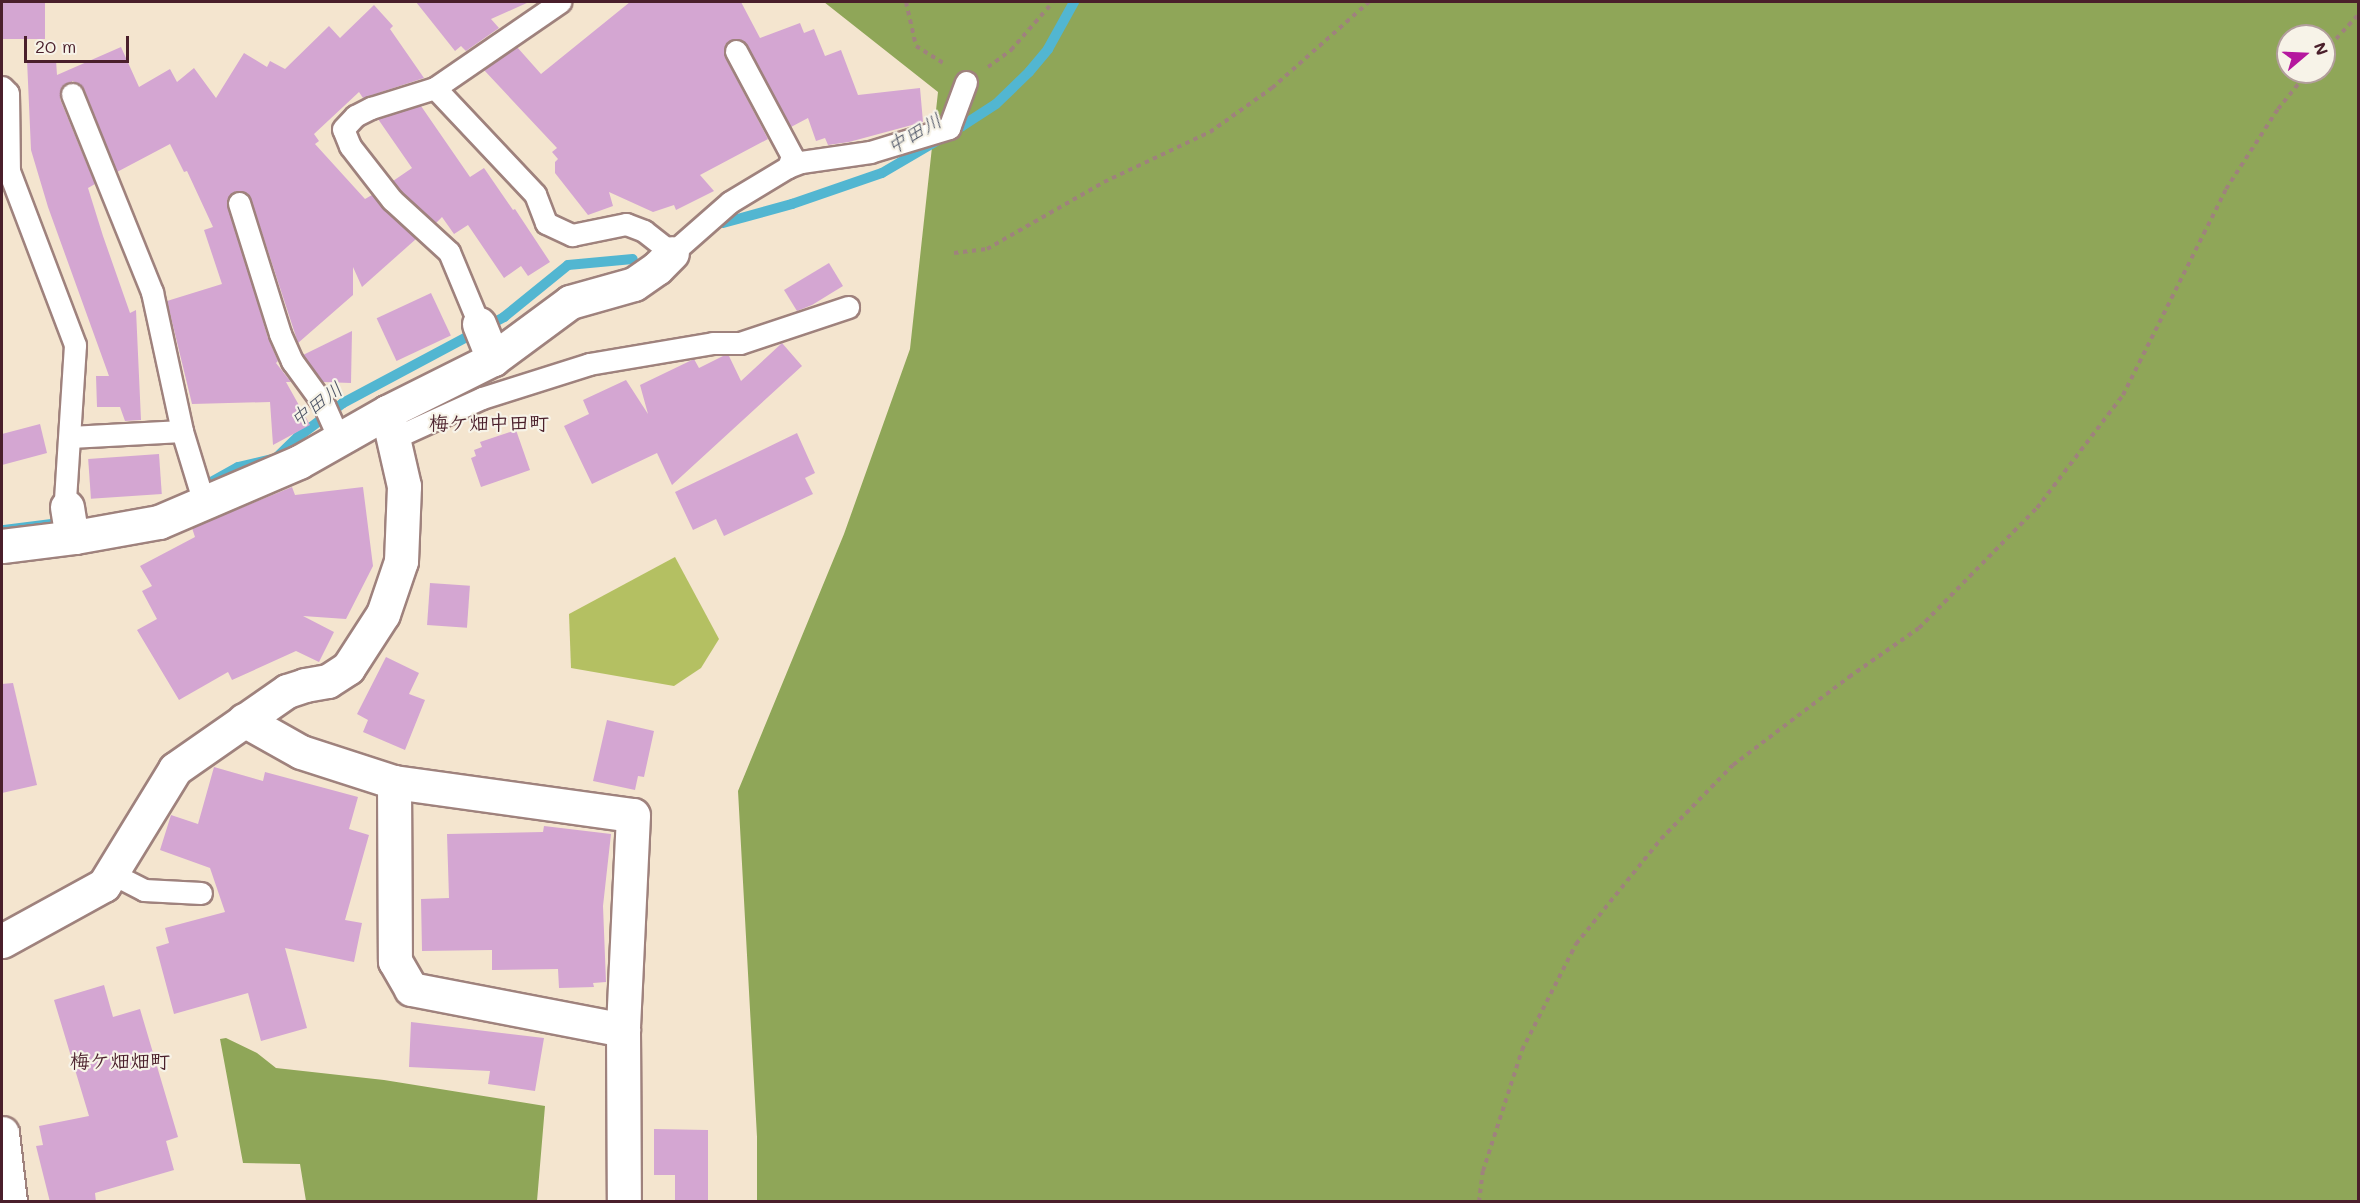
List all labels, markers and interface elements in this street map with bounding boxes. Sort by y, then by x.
scale bar [27,24,132,62]
north arrow [2276,24,2336,84]
text: 20 m [35,34,76,58]
text: N [2310,39,2334,58]
water label: 中田川 [882,108,946,158]
water label: 中田川 [285,376,347,432]
district label: 梅ケ畑中田町 [429,410,549,434]
district label: 梅ケ畑畑町 [70,1048,170,1072]

